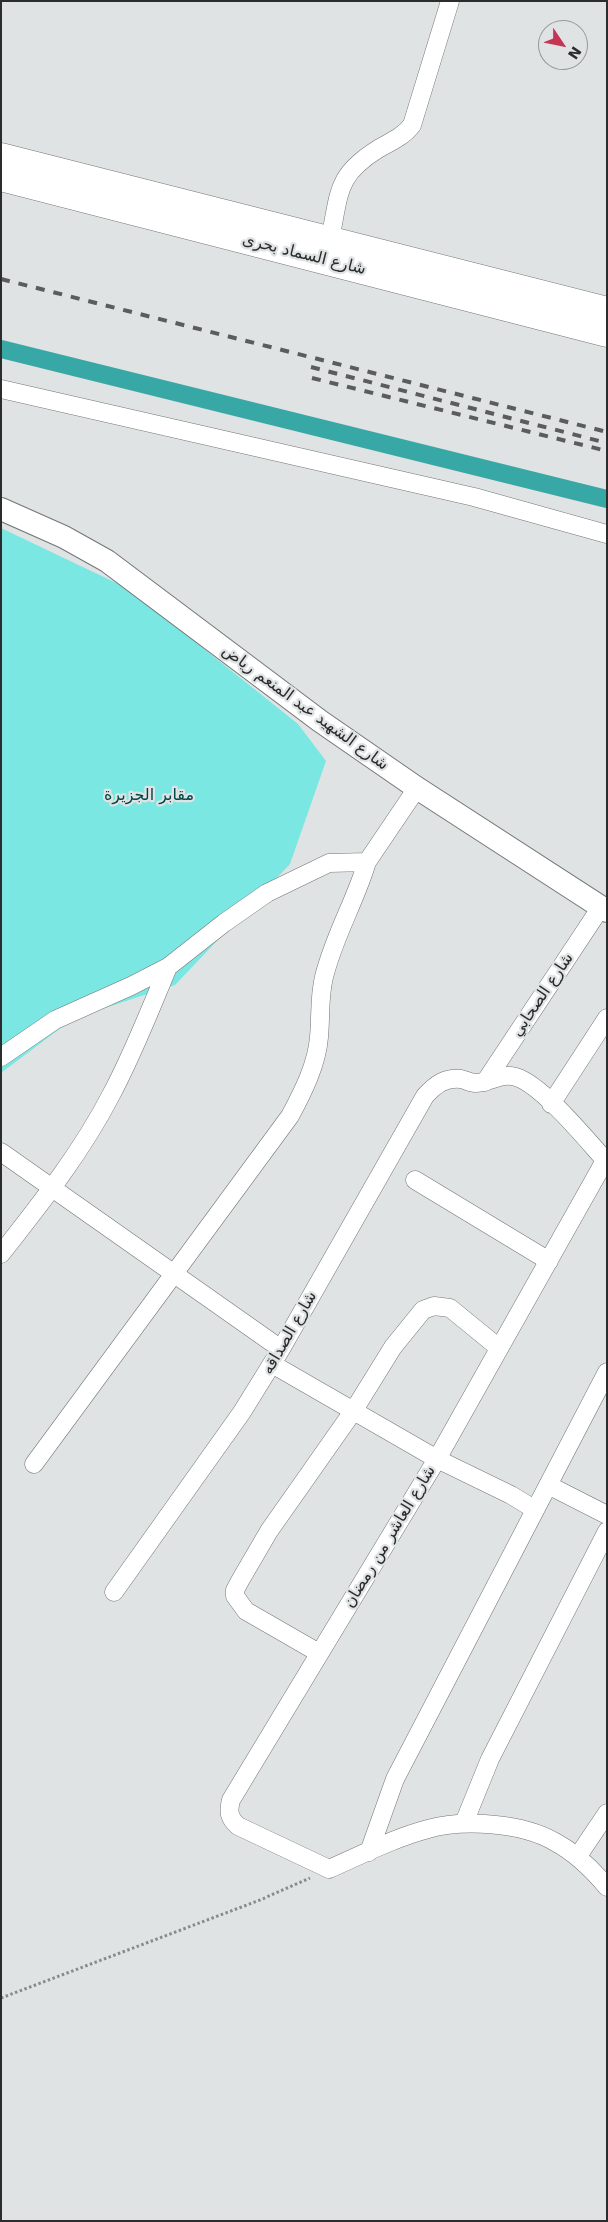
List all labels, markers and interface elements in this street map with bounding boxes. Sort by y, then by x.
north arrow [538,20,588,70]
text: N [565,43,585,62]
street label: شارع السماد بحرى [240,230,368,280]
street label: شارع الشهيد عبد المنعم رياض [218,641,392,775]
park label: مقابر الجزيرة [104,786,194,806]
street label: شارع الصحابي [508,949,578,1041]
street label: شارع الصداقه [258,1288,322,1378]
street label: شارع العاشر من رمضان [340,1462,440,1612]

